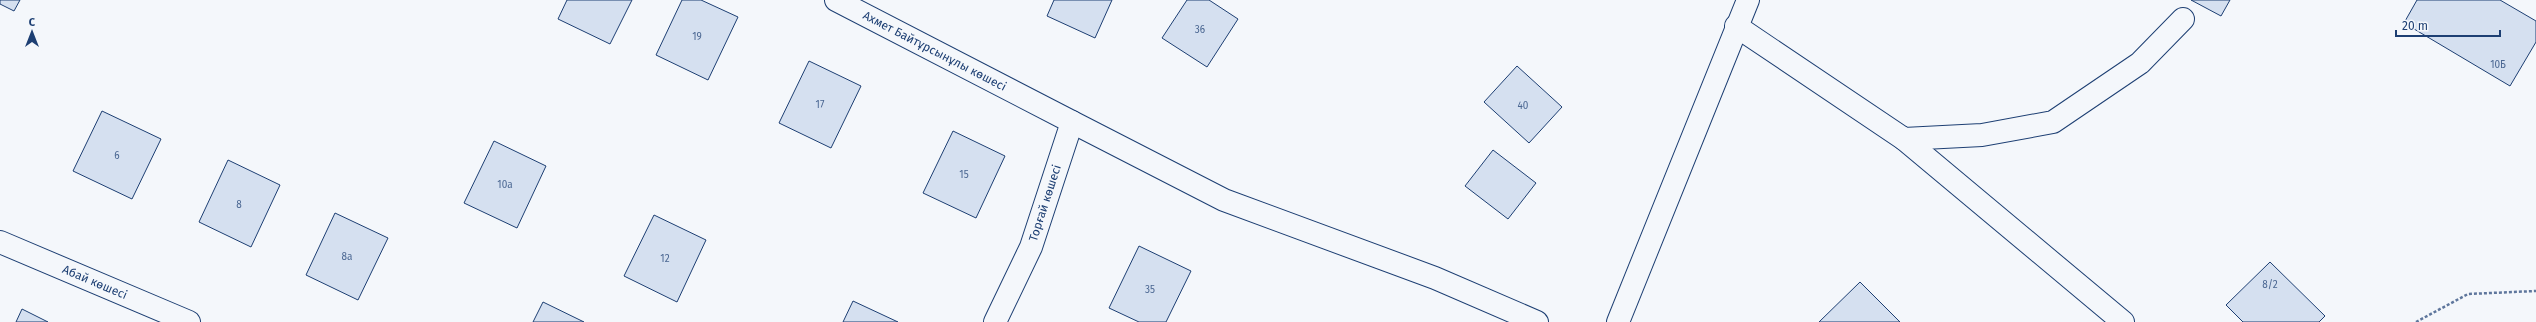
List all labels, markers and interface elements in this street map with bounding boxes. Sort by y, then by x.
street label: Ахмет Байтұрсынұлы көшесі [861,8,1009,94]
north arrow [12,12,52,52]
scale bar [2396,12,2500,38]
text: С [29,16,36,29]
text: 20 m [2402,19,2428,33]
house number: 36 [1195,24,1205,36]
house number: 19 [692,31,702,43]
house number: 10Б [2490,59,2506,71]
house number: 17 [816,99,825,111]
house number: 40 [1518,100,1529,112]
house number: 6 [114,150,120,162]
street label: Торғай көшесі [1026,163,1064,243]
house number: 15 [959,169,969,181]
house number: 10а [497,179,513,191]
house number: 8 [236,199,242,211]
house number: 8а [342,251,352,263]
house number: 12 [660,253,670,265]
street label: Абай көшесі [60,262,129,302]
house number: 8/2 [2262,279,2278,291]
house number: 35 [1145,284,1155,296]

